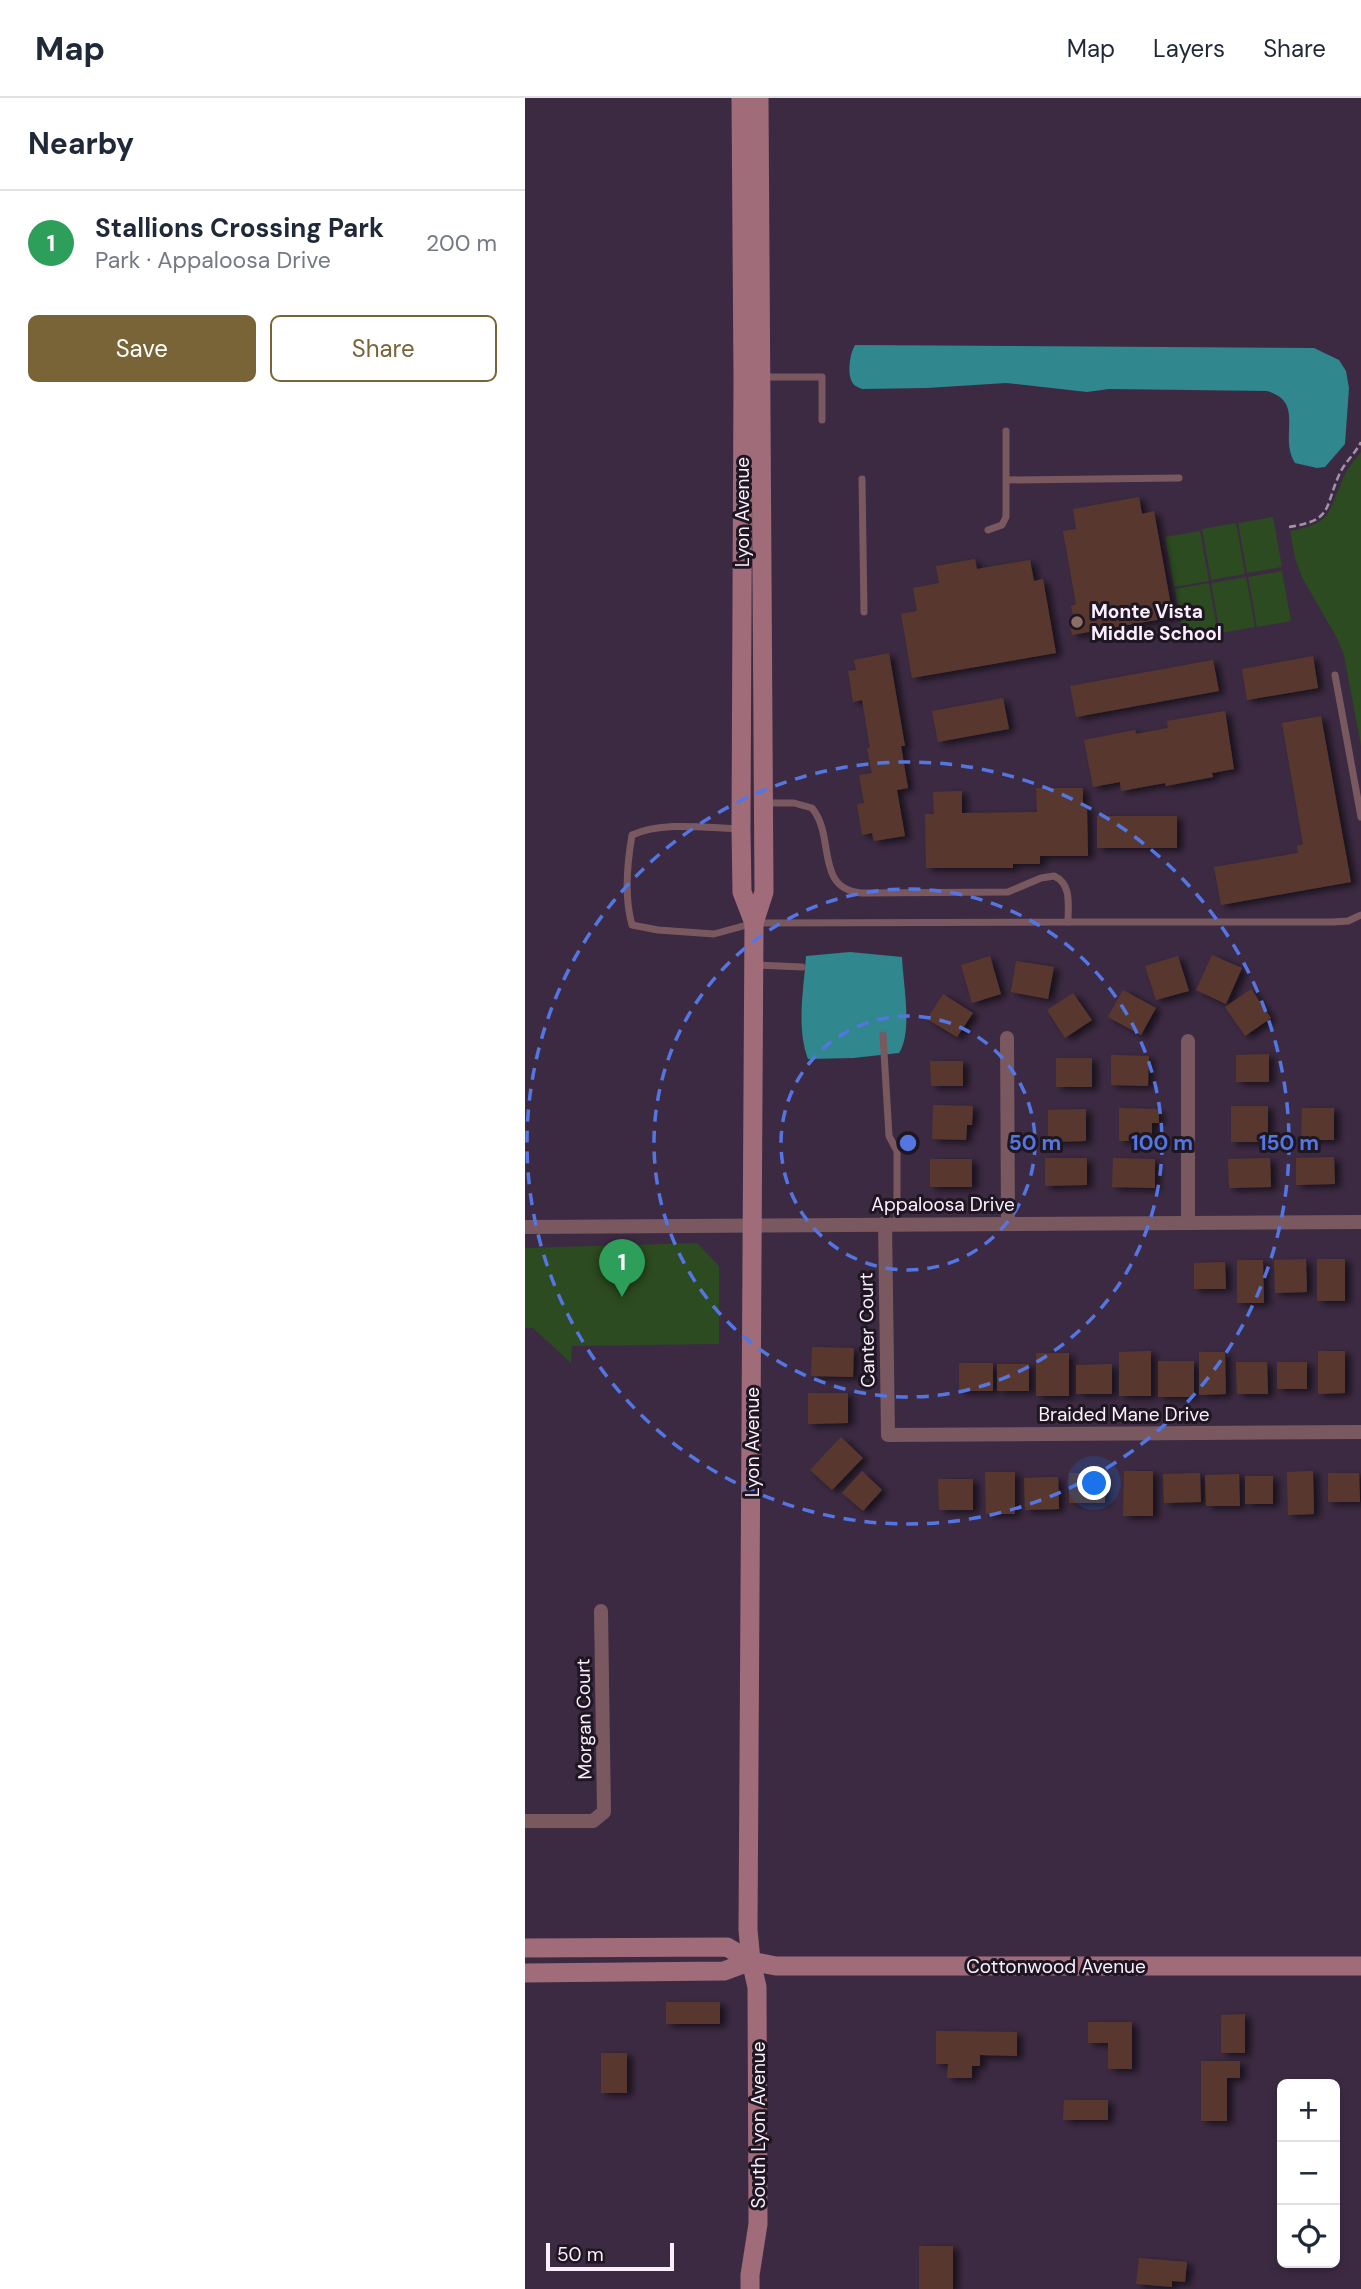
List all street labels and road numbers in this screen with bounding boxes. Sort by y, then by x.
street label: Lyon Avenue [730,457,755,567]
street label: Appaloosa Drive [871,1192,1015,1217]
street label: Canter Court [853,1272,881,1388]
street label: Lyon Avenue [740,1387,765,1497]
street label: Braided Mane Drive [1038,1402,1210,1427]
street label: Morgan Court [570,1658,598,1780]
street label: Cottonwood Avenue [966,1954,1146,1979]
street label: South Lyon Avenue [746,2042,771,2208]

